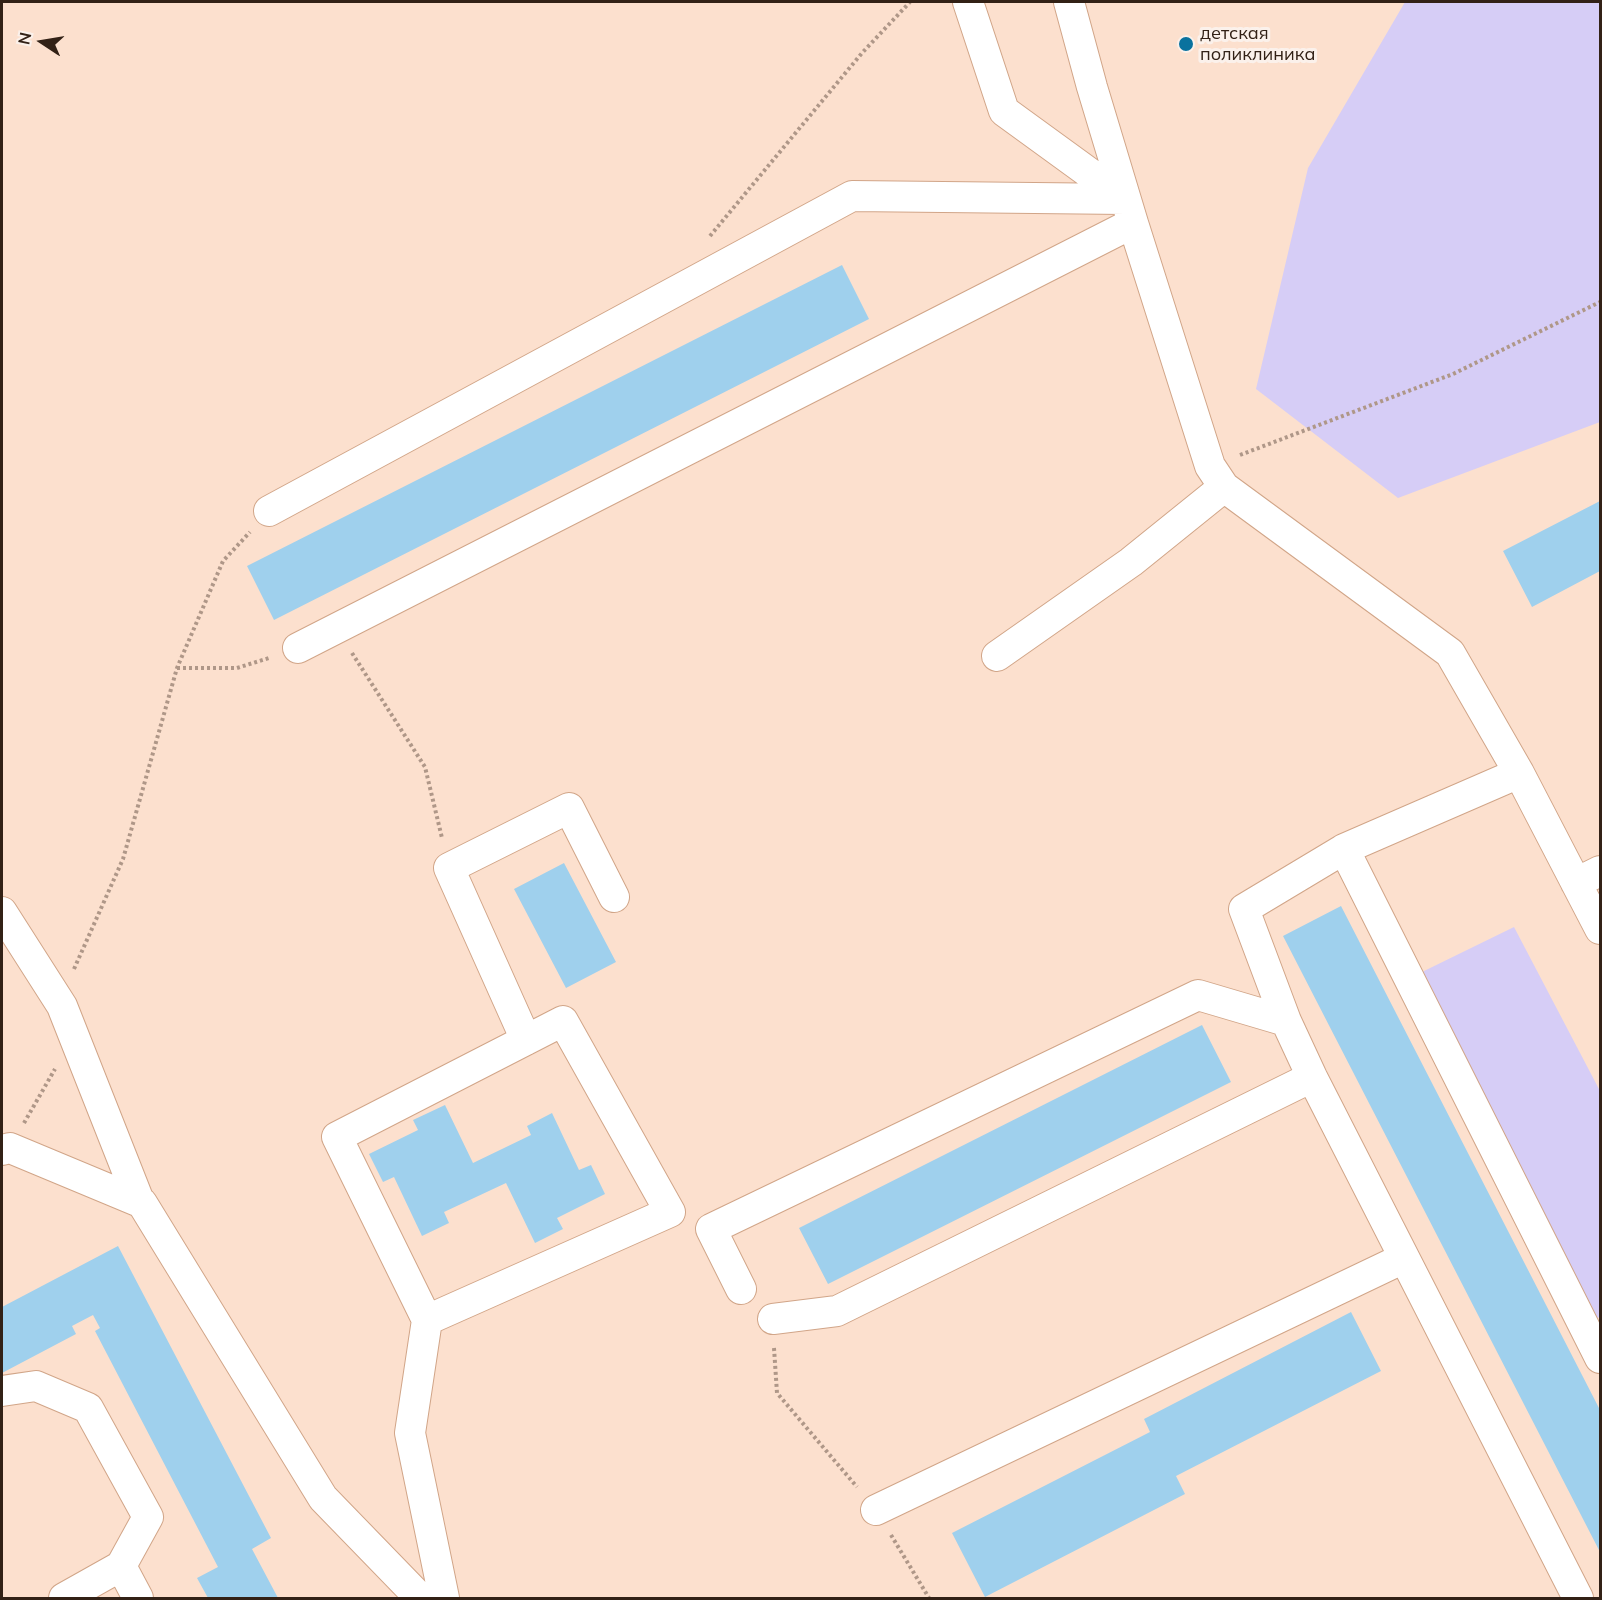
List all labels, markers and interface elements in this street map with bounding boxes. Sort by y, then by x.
north arrow [12,12,72,72]
place label: детская поликлиника [1200,23,1315,66]
text: N [13,30,35,46]
marker: детская поликлиника [1177,35,1195,53]

